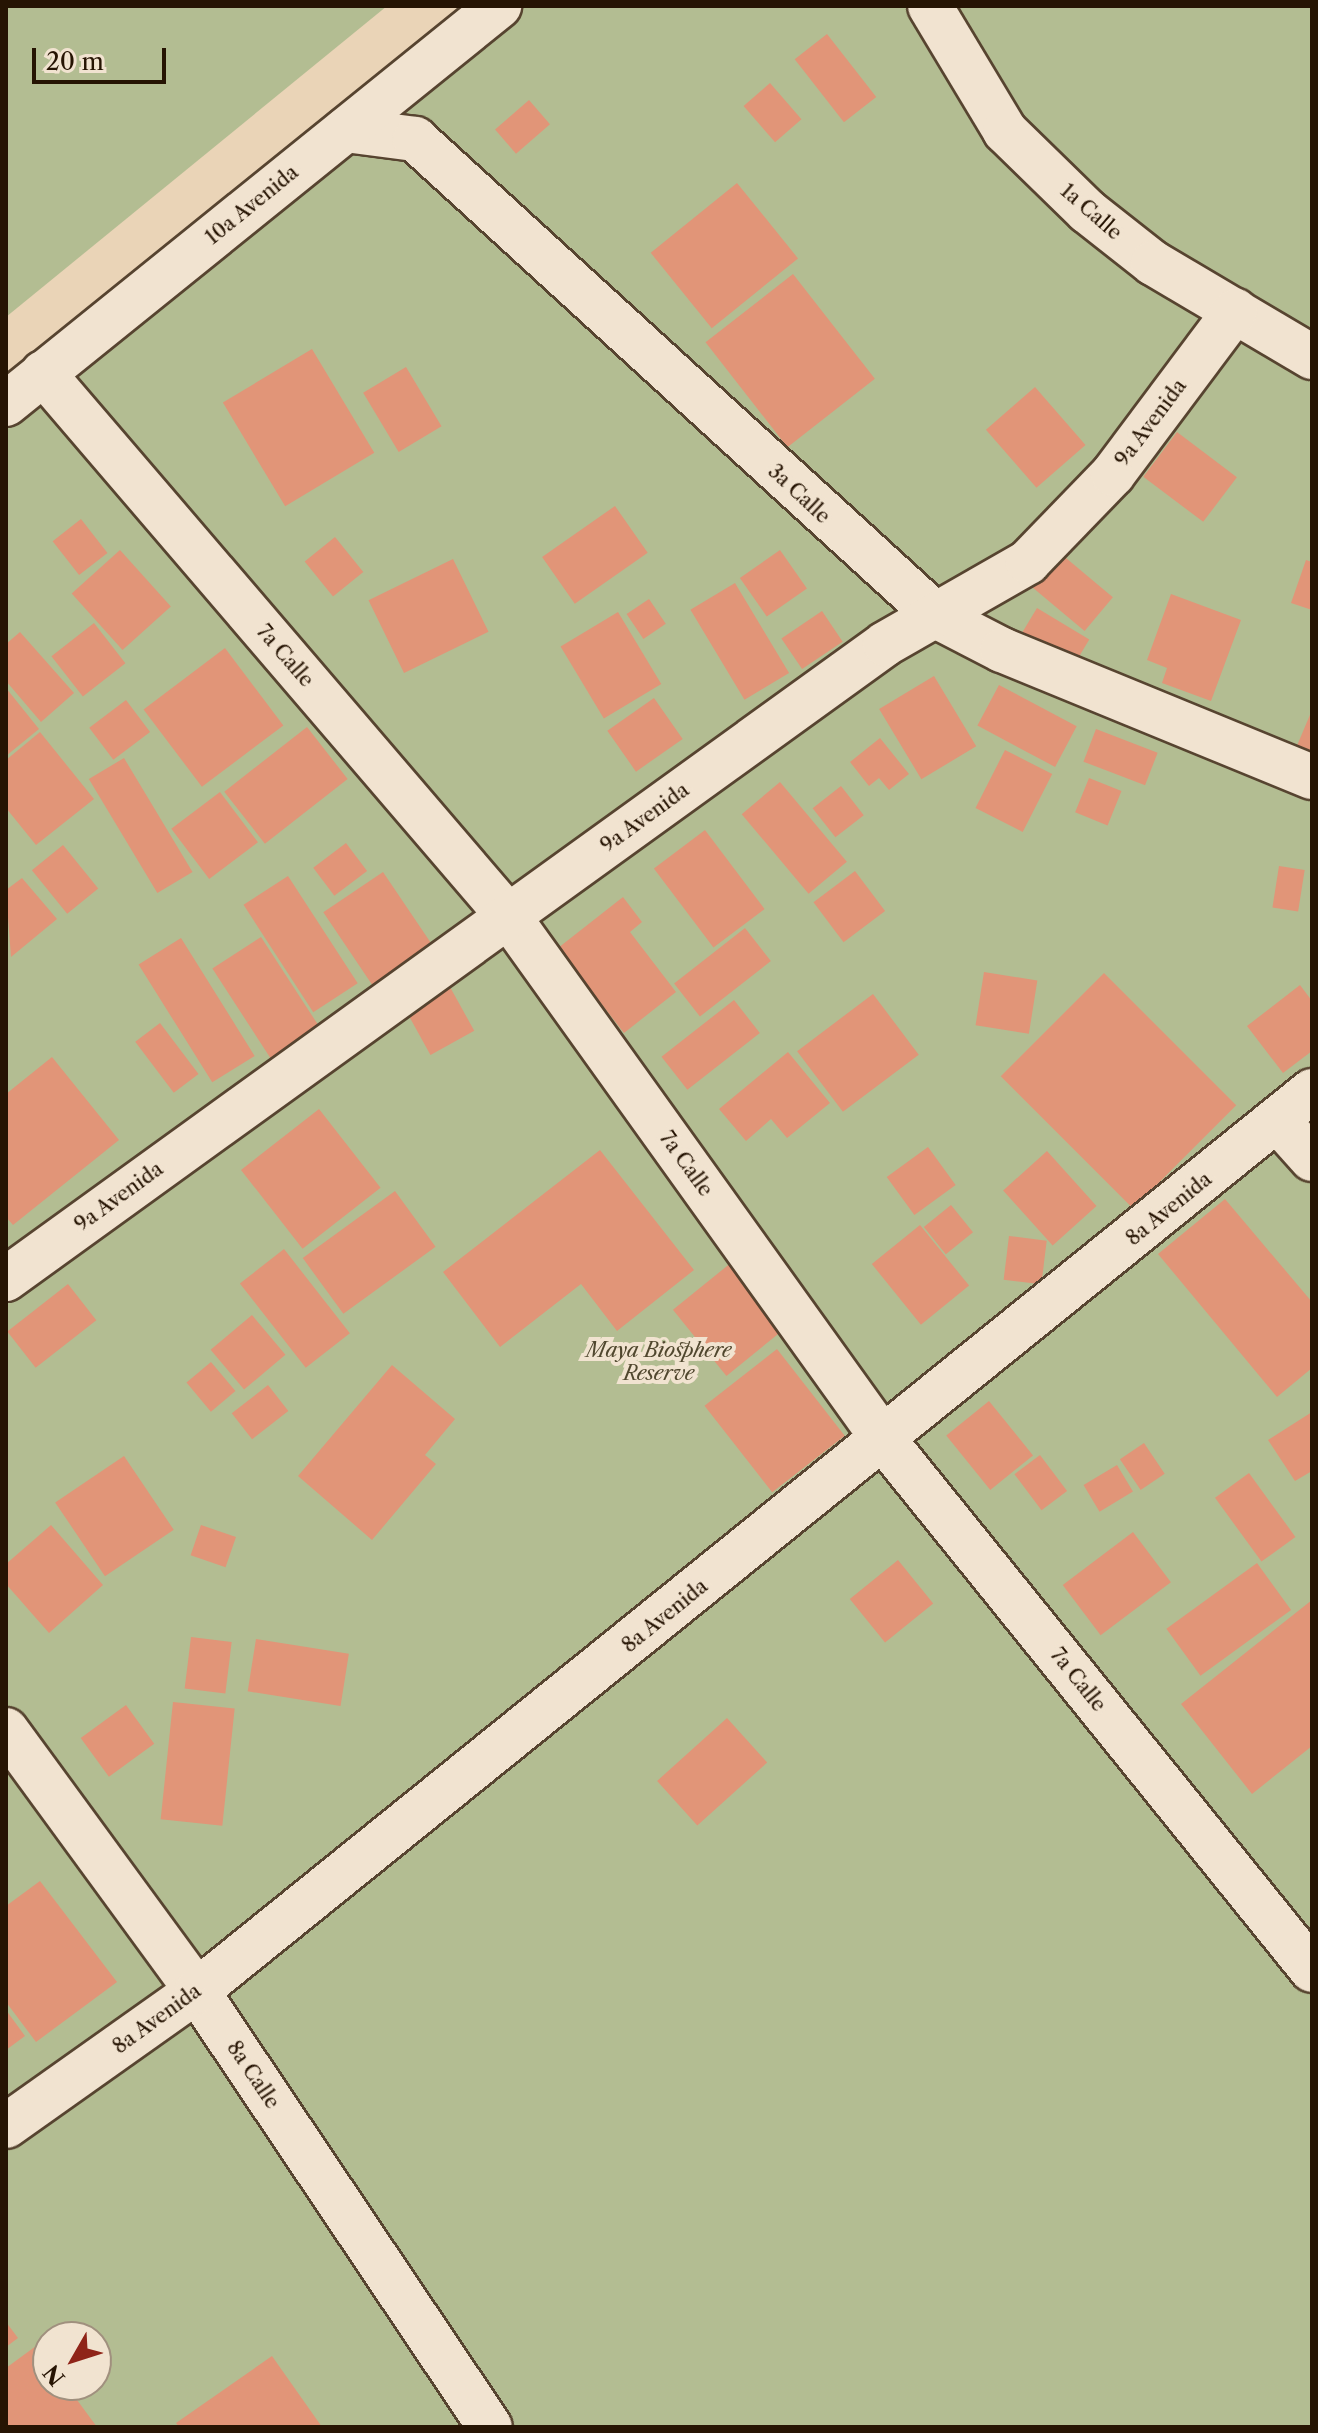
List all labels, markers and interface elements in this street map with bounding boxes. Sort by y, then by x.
scale bar [36,32,170,82]
text: 20 m [46,47,104,76]
street label: 10a Avenida [200,160,304,250]
street label: 1a Calle [1055,179,1127,245]
street label: 9a Avenida [1110,374,1192,472]
street label: 3a Calle [763,459,835,529]
street label: 7a Calle [251,620,319,692]
street label: 9a Avenida [596,778,694,858]
street label: 7a Calle [654,1127,718,1201]
street label: 9a Avenida [70,1157,168,1237]
street label: 8a Avenida [1121,1167,1217,1251]
park label: Maya Biosphere Reserve [586,1338,732,1385]
street label: 8a Avenida [617,1574,713,1658]
street label: 7a Calle [1045,1643,1111,1717]
street label: 8a Avenida [108,1979,206,2059]
street label: 8a Calle [222,2036,284,2114]
north arrow [32,2321,112,2401]
text: N [38,2359,71,2391]

